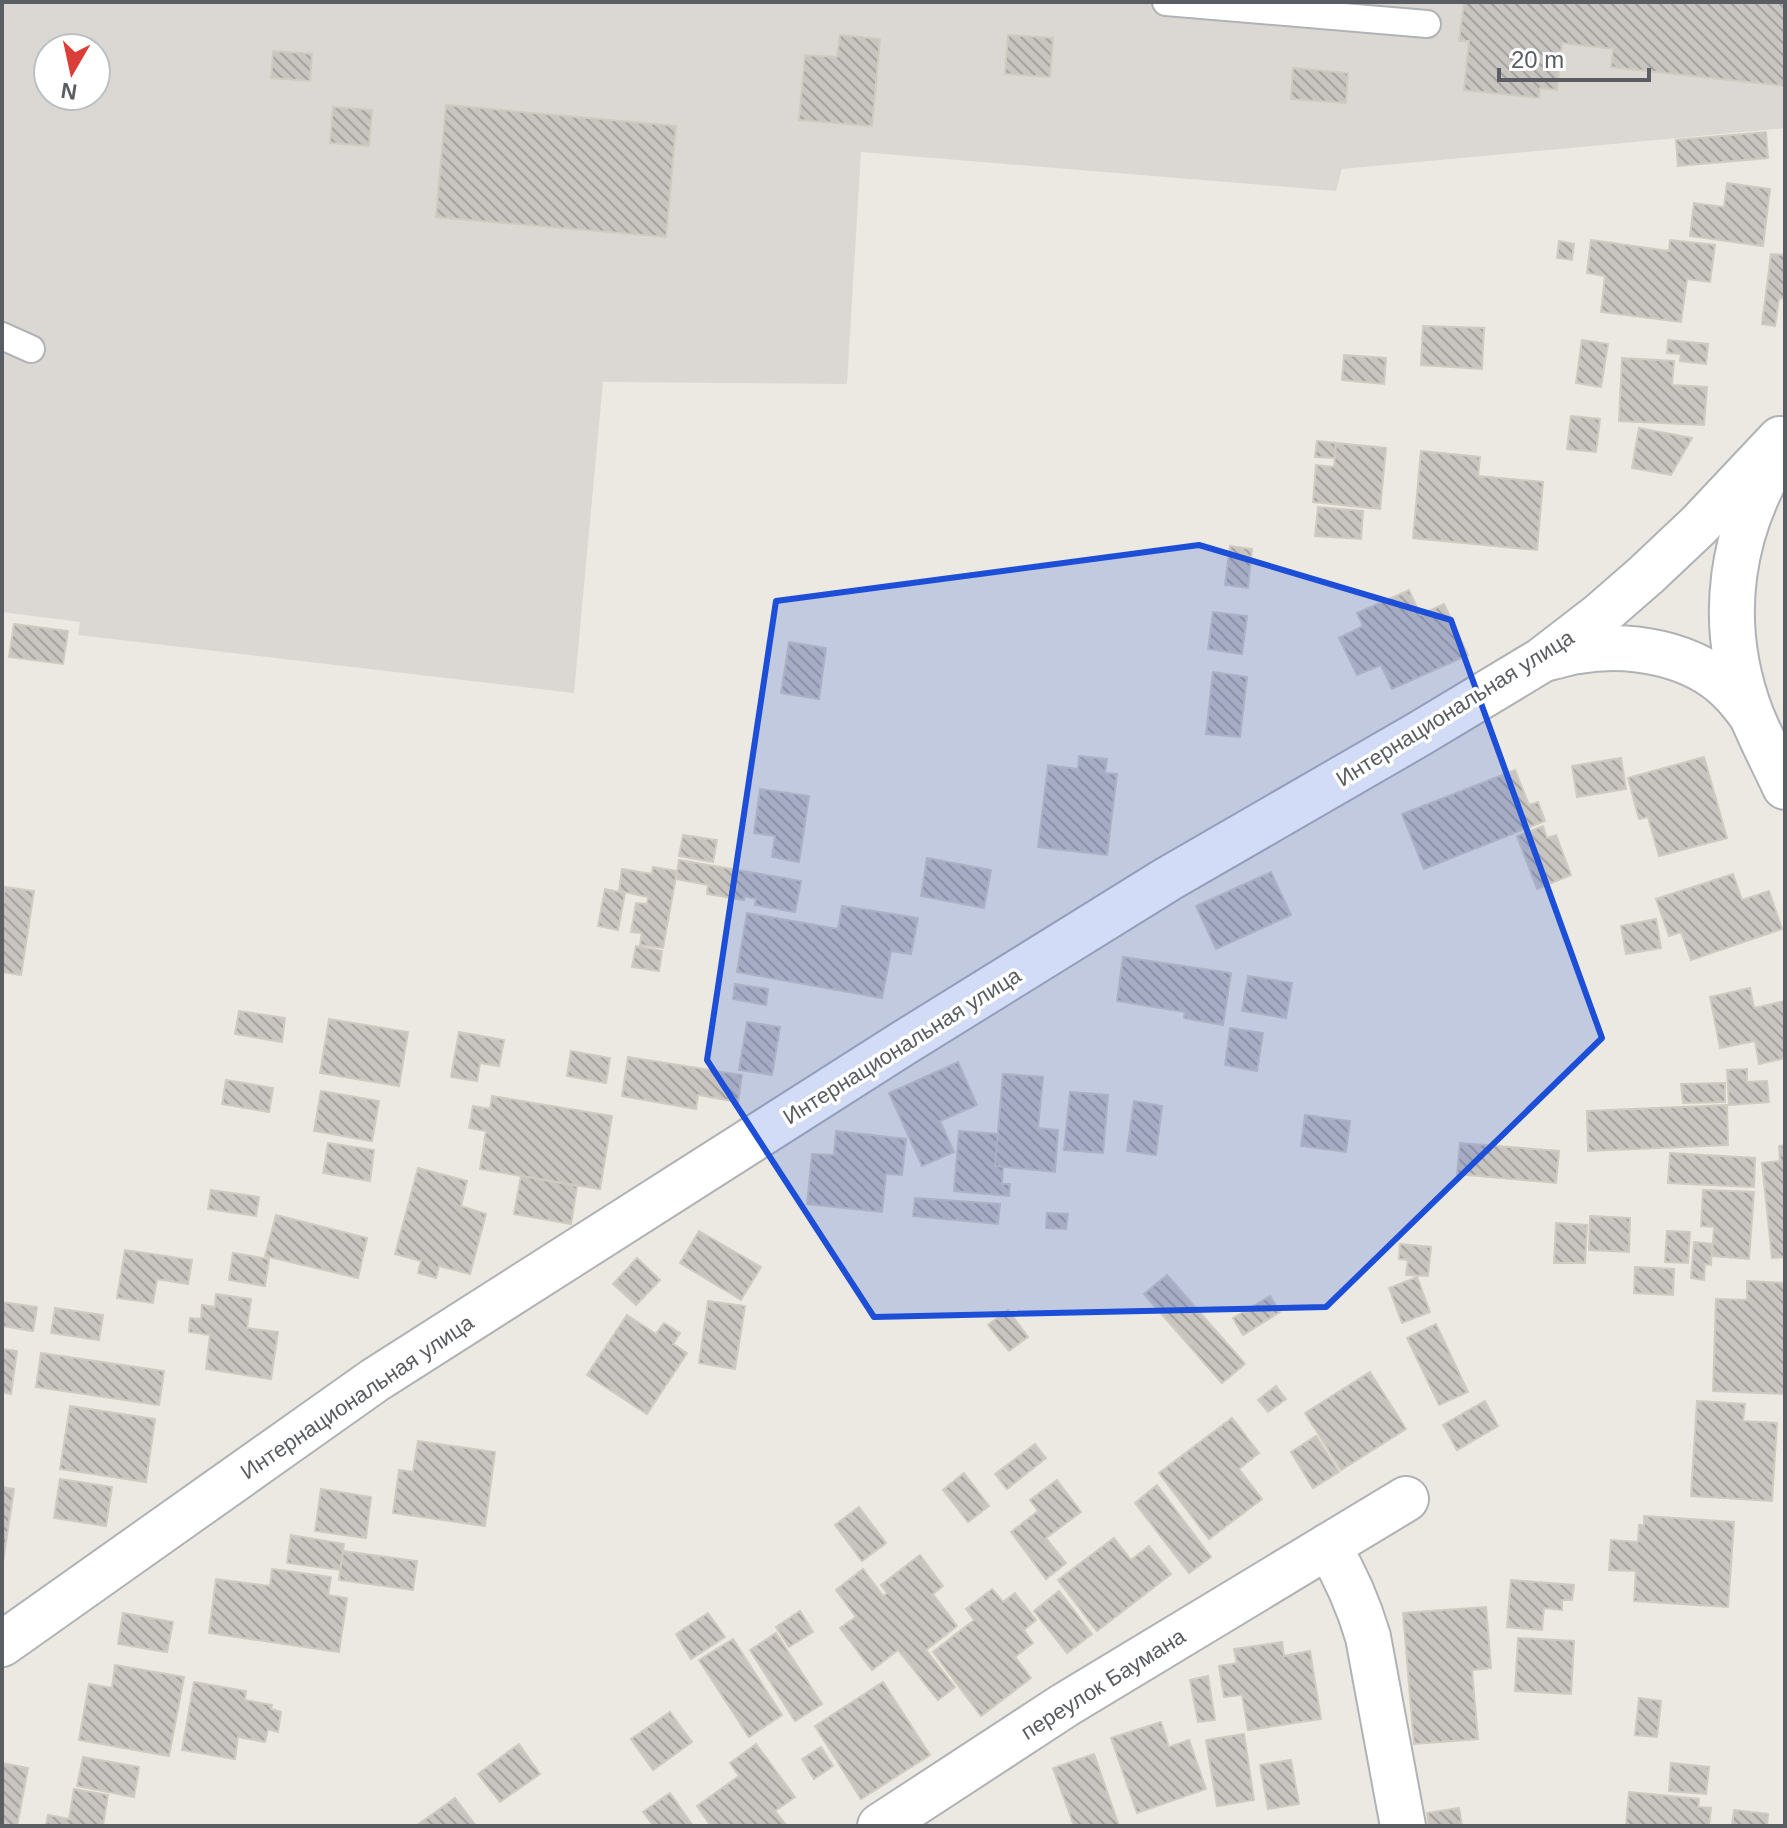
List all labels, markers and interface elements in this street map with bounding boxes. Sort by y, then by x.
north arrow [32,32,112,112]
scale bar [1499,32,1649,82]
text: 20 m [1511,46,1564,73]
text: N [59,78,79,105]
street label: Интернациональная улица [1332,624,1579,792]
street label: Интернациональная улица [779,962,1026,1130]
street label: Интернациональная улица [236,1309,479,1484]
street label: переулок Баумана [1016,1623,1190,1745]

